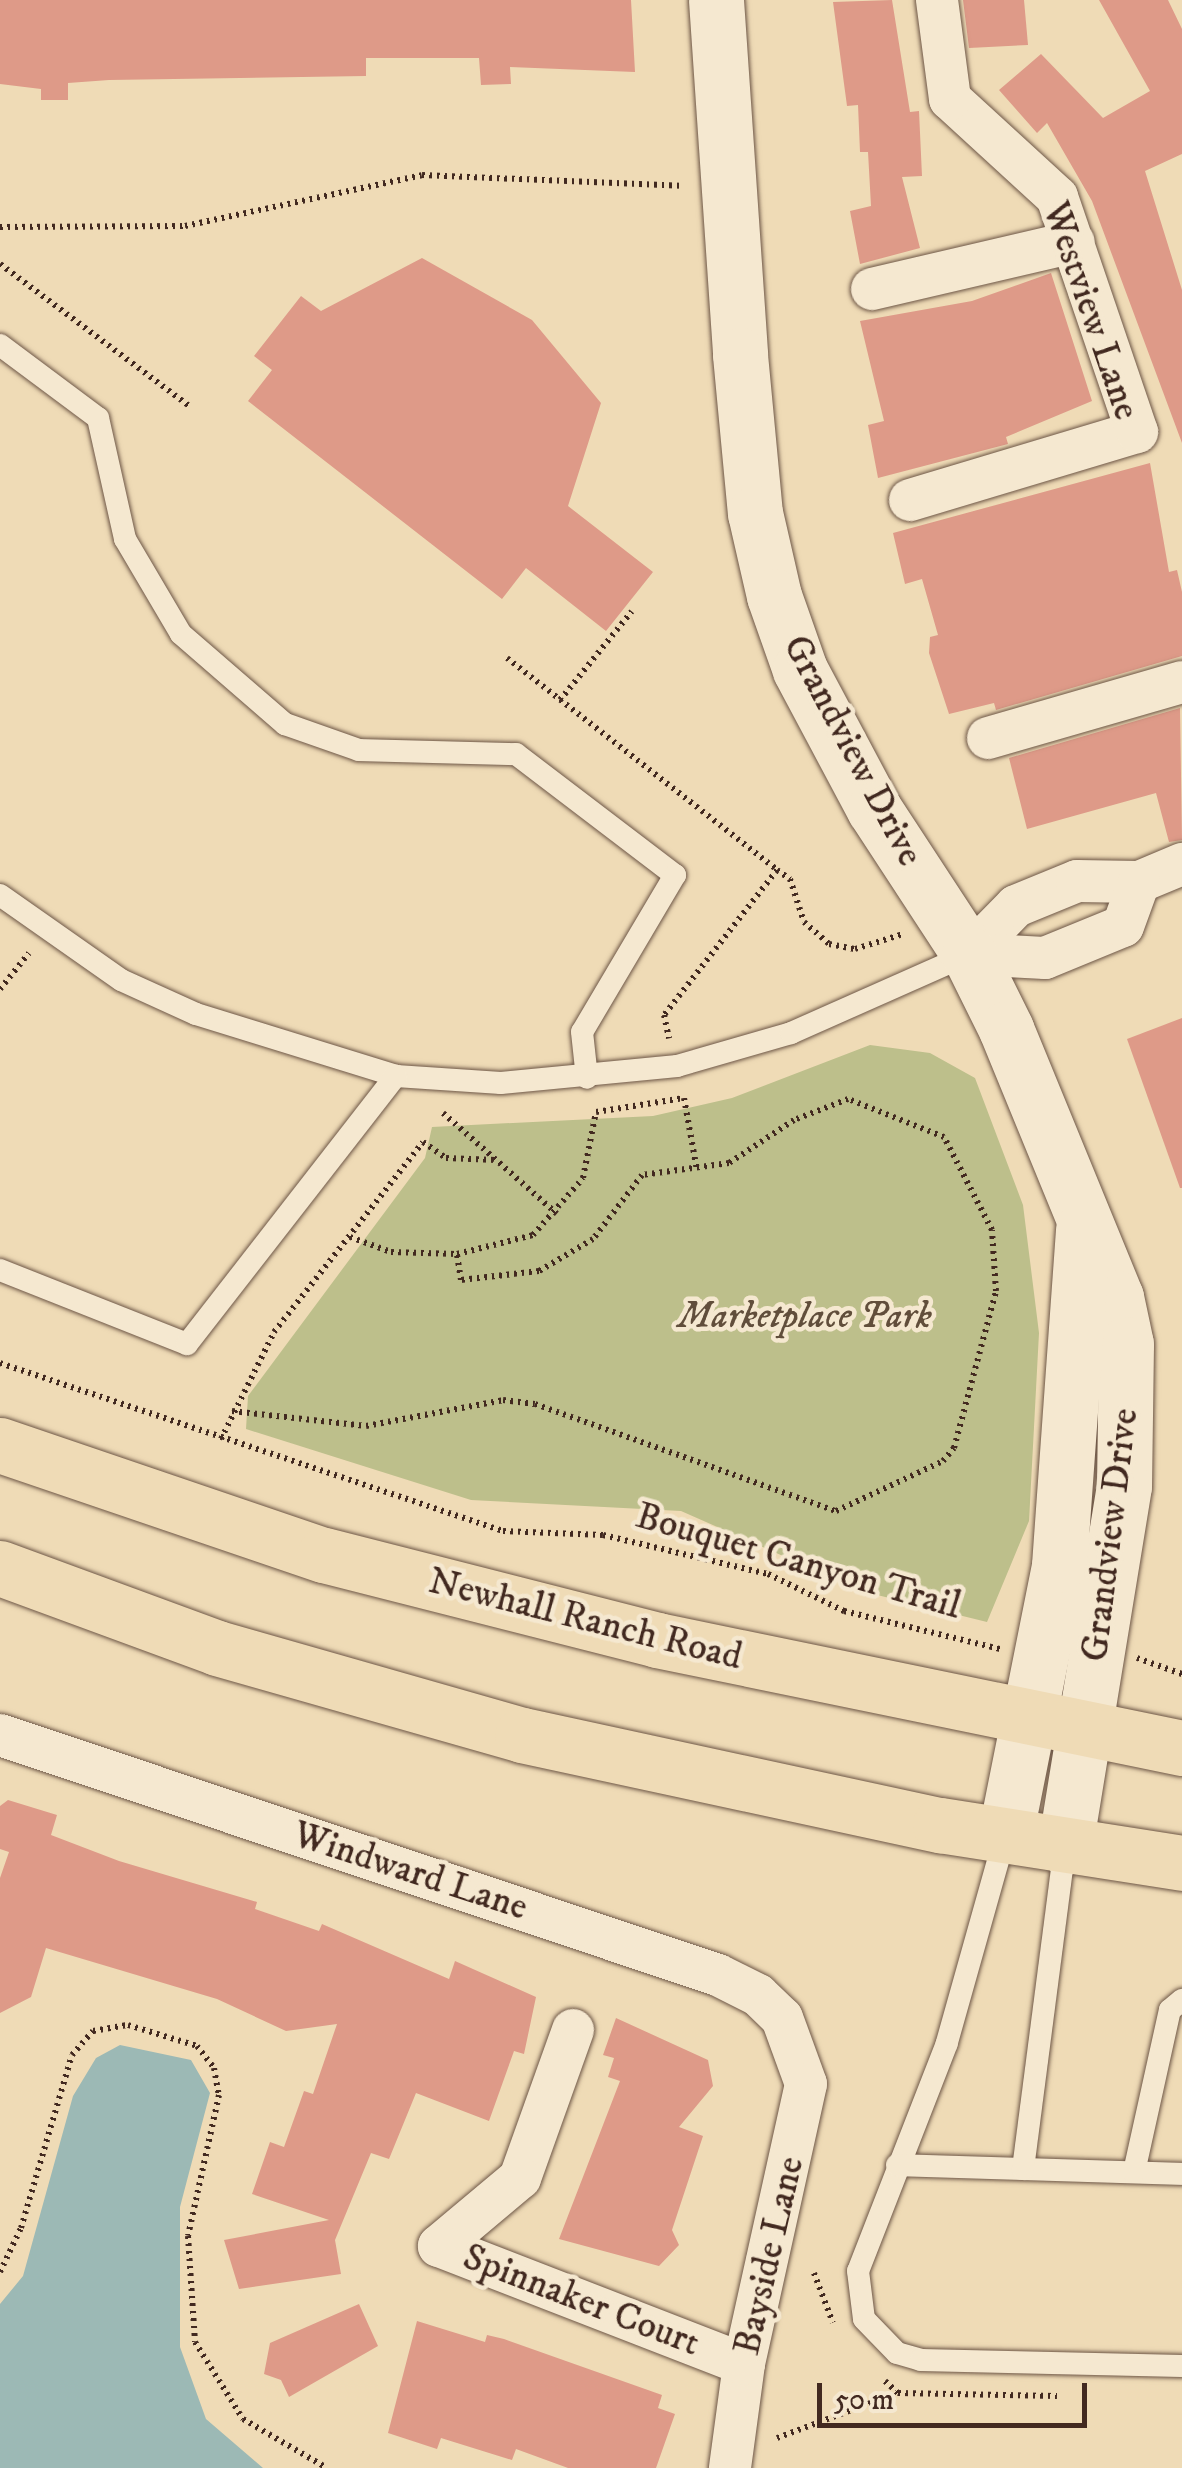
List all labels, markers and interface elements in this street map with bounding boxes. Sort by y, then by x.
street label: Westview Lane [1031,196,1149,426]
street label: Grandview Drive [772,628,932,874]
park label: Marketplace Park [678,1294,932,1340]
street label: Grandview Drive [1073,1406,1149,1664]
street label: Bouquet Canyon Trail [630,1494,966,1630]
street label: Newhall Ranch Road [424,1559,746,1681]
street label: Windward Lane [287,1813,533,1931]
street label: Bayside Lane [725,2152,815,2360]
street label: Spinnaker Court [456,2235,706,2367]
scale bar [822,2363,1092,2425]
text: 50 m [834,2382,894,2419]

